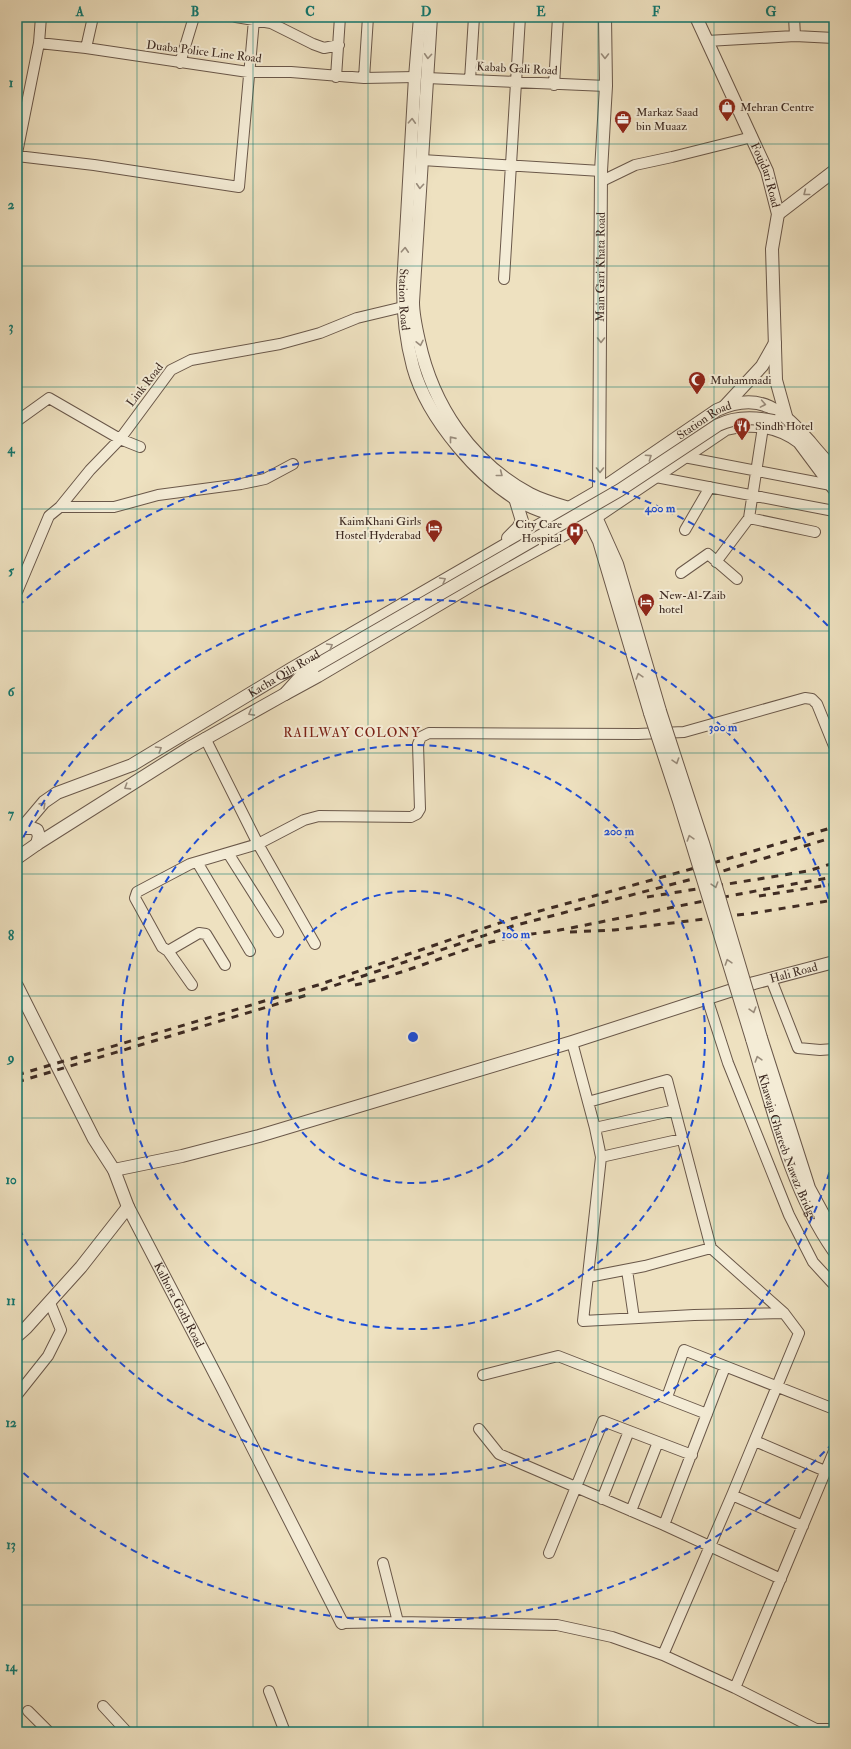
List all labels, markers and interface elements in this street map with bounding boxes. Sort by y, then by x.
text: A [75,4,85,20]
text: B [191,4,199,20]
text: C [305,4,315,20]
text: D [421,4,432,20]
text: E [536,4,546,20]
text: F [652,4,661,20]
text: G [766,4,777,20]
street label: Duaba Police Line Road [146,37,263,67]
one-way arrow [424,53,433,59]
one-way arrow [601,53,610,59]
street label: Kabab Gali Road [476,59,558,79]
text: 1 [9,75,14,91]
shop icon: Mehran Centre [717,97,737,122]
place label: Mehran Centre [740,100,814,115]
place label: Markaz Saad bin Muaaz [636,105,698,134]
office icon: Markaz Saad bin Muaaz [613,109,633,134]
one-way arrow [408,117,417,124]
street label: Foujdari Road [747,140,784,209]
one-way arrow [416,183,425,189]
one-way arrow [803,188,810,196]
text: 2 [8,197,15,213]
street label: Main Gari Khata Road [593,212,608,322]
one-way arrow [401,247,409,253]
street label: Station Road [395,268,413,331]
text: 3 [9,319,14,335]
one-way arrow [597,337,605,343]
one-way arrow [415,340,423,346]
street label: Link Road [123,360,167,410]
mosque icon: Muhammadi [687,370,707,395]
place label: Muhammadi [710,373,772,388]
street label: Station Road [674,398,733,443]
one-way arrow [760,400,766,408]
restaurant icon: Sindh Hotel [732,416,752,441]
place label: Sindh Hotel [755,419,813,434]
one-way arrow [449,437,456,444]
text: 4 [6,441,15,457]
one-way arrow [644,454,651,461]
one-way arrow [596,467,604,473]
one-way arrow [496,470,503,477]
text: 400 m [644,501,676,516]
place label: KaimKhani Girls Hostel Hyderabad [335,514,421,543]
place label: City Care Hospital [515,517,562,546]
hotel icon: KaimKhani Girls Hostel Hyderabad [424,518,444,543]
hospital icon: City Care Hospital [565,521,585,546]
text: 5 [8,563,14,579]
one-way arrow [439,578,446,585]
place label: New-Al-Zaib hotel [659,588,726,617]
hotel icon: New-Al-Zaib hotel [636,592,656,617]
one-way arrow [326,643,333,650]
street label: Kacha Qila Road [245,646,323,701]
one-way arrow [635,673,644,680]
text: 6 [8,684,16,700]
one-way arrow [248,708,255,716]
text: 300 m [709,720,738,735]
district label: RAILWAY COLONY [283,725,421,741]
one-way arrow [155,746,162,753]
one-way arrow [671,758,680,765]
one-way arrow [124,782,131,789]
one-way arrow [38,802,46,809]
text: 7 [8,806,15,822]
text: 200 m [604,824,635,839]
one-way arrow [686,834,695,841]
one-way arrow [710,881,719,888]
text: 100 m [502,927,531,942]
text: 8 [8,928,14,944]
one-way arrow [724,959,733,966]
street label: Hali Road [768,959,819,986]
one-way arrow [748,1006,757,1013]
centre of rings [406,1030,420,1044]
text: 9 [6,1050,15,1066]
one-way arrow [754,1056,763,1063]
street label: Khawaja Ghareeb Nawaz Bridge [755,1072,821,1223]
text: 10 [5,1172,17,1188]
street label: Kalhora Goth Road [151,1260,207,1350]
text: 11 [6,1293,16,1309]
text: 12 [5,1415,17,1431]
text: 13 [6,1537,16,1553]
text: 14 [5,1659,18,1675]

